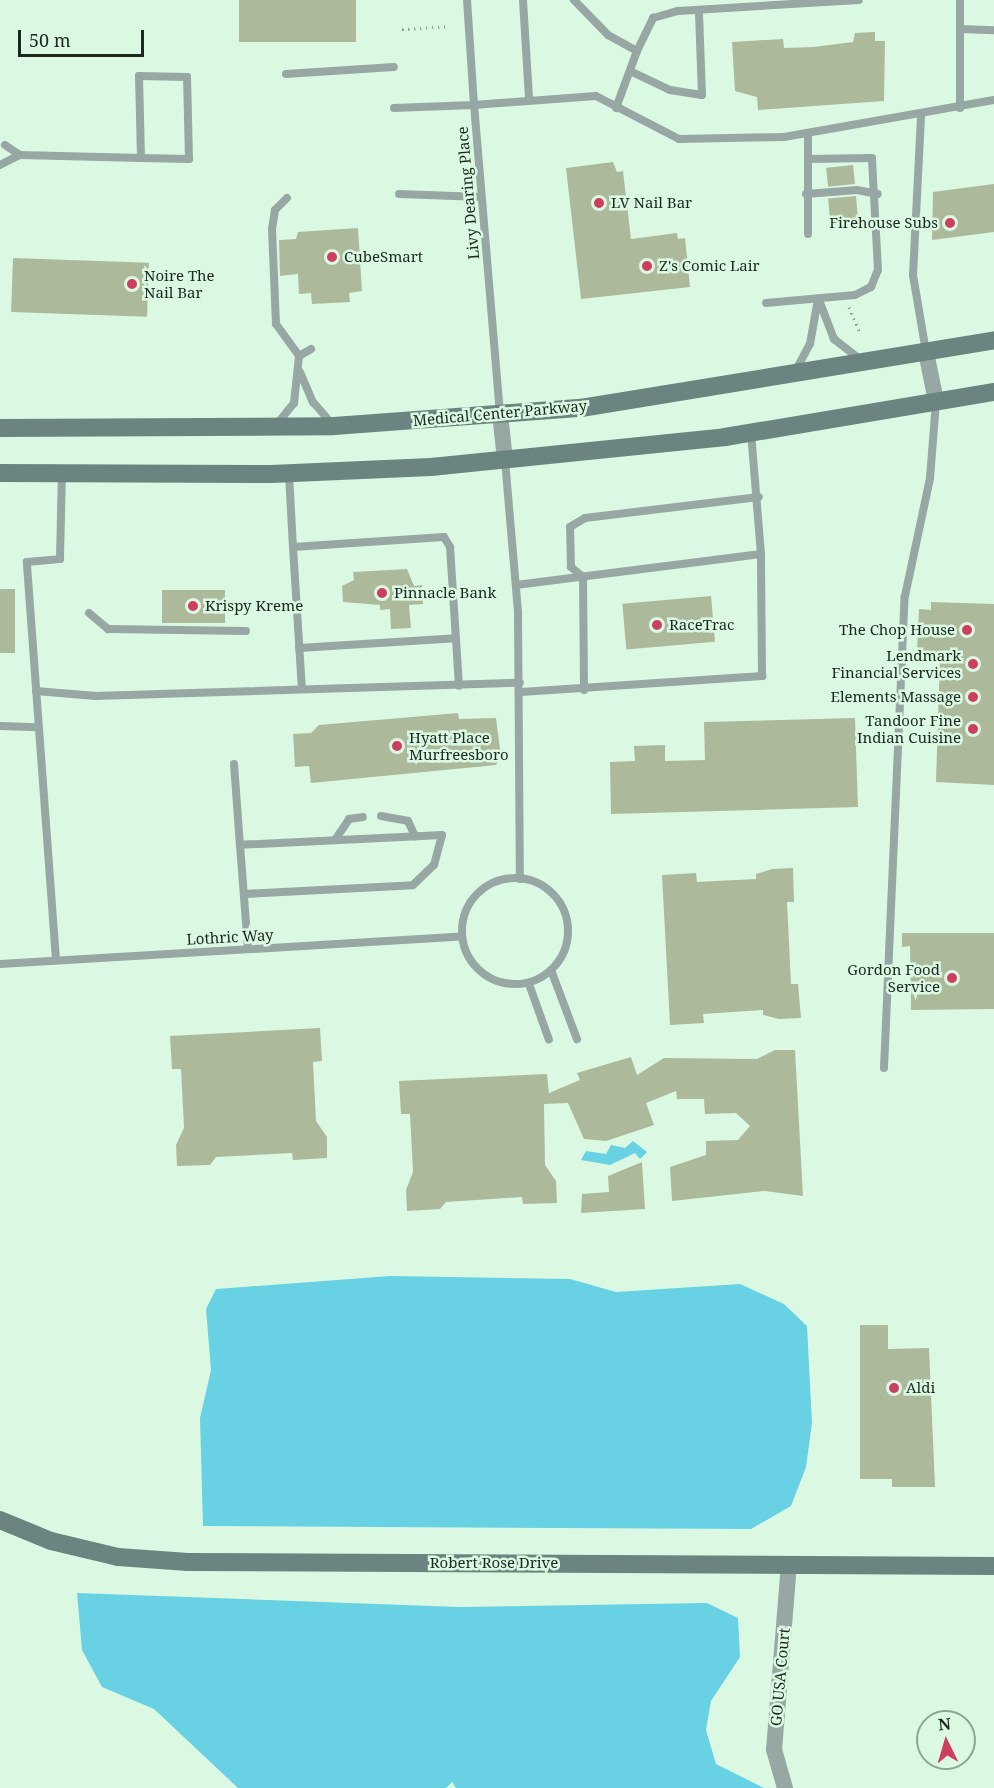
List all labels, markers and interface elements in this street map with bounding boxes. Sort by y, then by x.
scale bar [21,18,147,56]
text: 50 m [29,28,71,52]
street label: Livy Dearing Place [453,126,483,260]
place label: LV Nail Bar [611,194,692,212]
marker: LV Nail Bar [592,196,606,210]
place label: Firehouse Subs [829,214,938,232]
marker: Firehouse Subs [943,216,957,230]
place label: CubeSmart [344,248,423,266]
marker: CubeSmart [325,250,339,264]
place label: Z's Comic Lair [659,257,760,275]
marker: Z's Comic Lair [640,259,654,273]
place label: Noire The Nail Bar [144,266,215,301]
marker: Noire The Nail Bar [125,277,139,291]
street label: Medical Center Parkway [412,396,588,430]
place label: Pinnacle Bank [394,584,496,602]
marker: Pinnacle Bank [375,586,389,600]
place label: Krispy Kreme [205,597,303,615]
marker: Krispy Kreme [186,599,200,613]
place label: RaceTrac [669,616,734,634]
marker: RaceTrac [650,618,664,632]
place label: The Chop House [839,621,955,639]
marker: The Chop House [960,623,974,637]
place label: Lendmark Financial Services [831,646,961,681]
marker: Lendmark Financial Services [966,657,980,671]
place label: Elements Massage [831,688,961,706]
marker: Elements Massage [966,690,980,704]
place label: Tandoor Fine Indian Cuisine [857,711,961,746]
marker: Tandoor Fine Indian Cuisine [966,722,980,736]
place label: Hyatt Place Murfreesboro [409,728,509,763]
marker: Hyatt Place Murfreesboro [390,739,404,753]
street label: Lothric Way [186,926,274,948]
place label: Gordon Food Service [847,960,940,995]
marker: Gordon Food Service [945,971,959,985]
place label: Aldi [906,1379,935,1397]
marker: Aldi [887,1381,901,1395]
street label: Robert Rose Drive [430,1554,558,1572]
street label: GO USA Court [767,1627,793,1727]
north arrow [916,1710,976,1770]
text: N [937,1713,952,1736]

